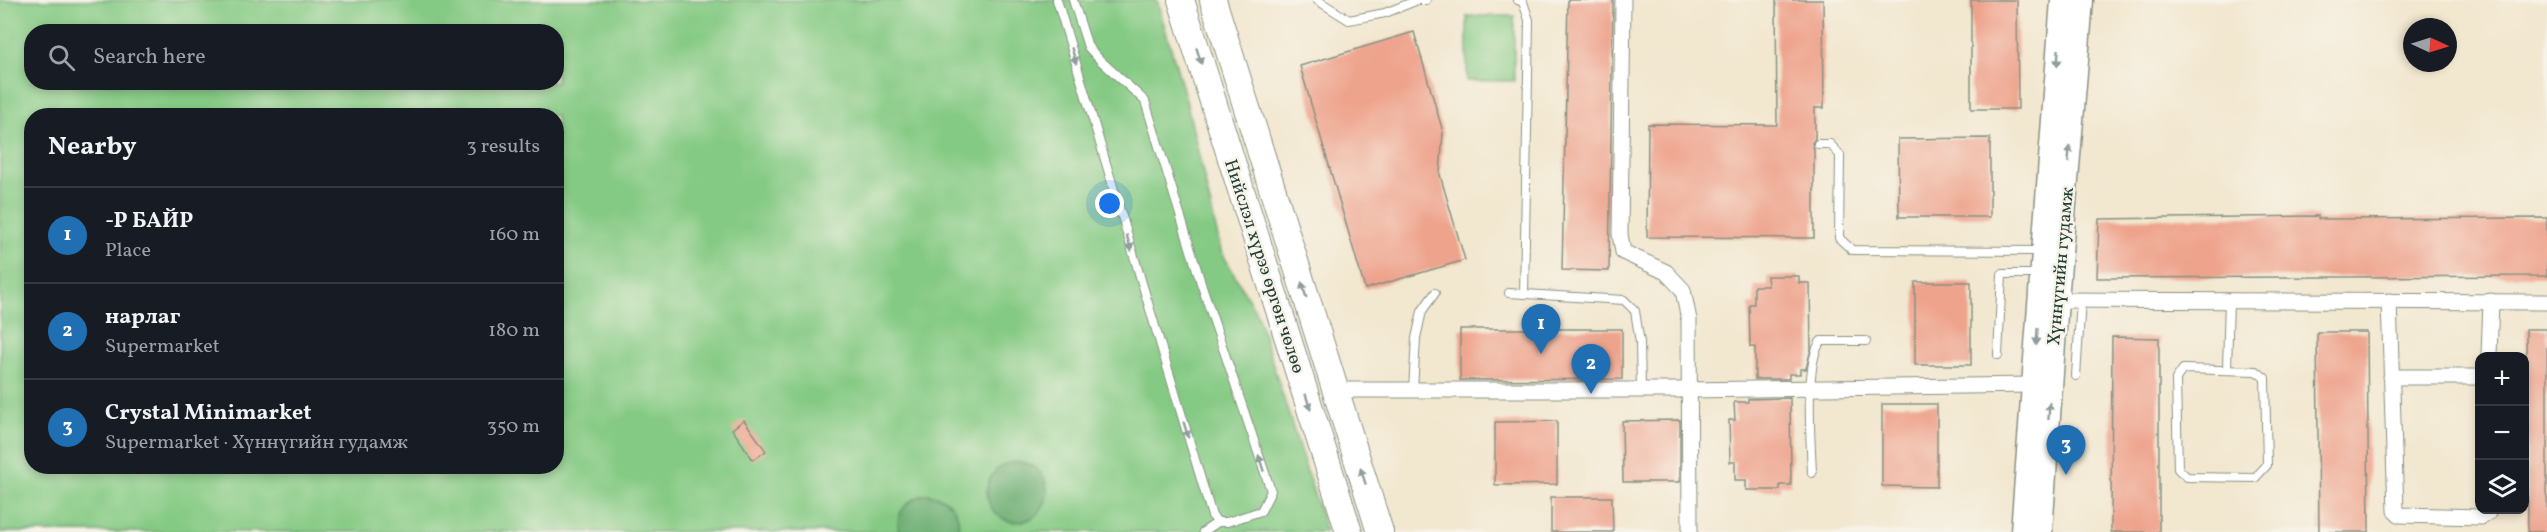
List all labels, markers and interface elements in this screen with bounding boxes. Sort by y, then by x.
north arrow [2403,18,2457,72]
search box [24,24,564,90]
icon: search [45,41,78,74]
text: Search here [93,42,206,73]
one-way arrow [1070,47,1079,65]
one-way arrow [1194,47,1204,65]
one-way arrow [2053,49,2063,68]
text: Nearby [48,129,137,165]
text: 3 results [466,133,540,161]
one-way arrow [2064,144,2074,163]
street label: Нийслэл хүрээ өргөн чөлөө [1217,156,1310,377]
street label: Хүннүгийн гудамж [2042,186,2081,346]
your location [1095,189,1124,218]
text: -Р БАЙР [105,206,193,237]
text: 1 [63,221,72,249]
text: 160 m [488,221,540,249]
one-way arrow [1125,234,1134,252]
text: Place [105,237,151,265]
one-way arrow [1299,281,1308,299]
text: нарлаг [105,302,180,333]
pin: 1 [1522,304,1560,354]
text: 2 [62,317,73,345]
text: 180 m [488,317,540,345]
one-way arrow [2032,327,2042,346]
text: Supermarket [105,333,220,361]
pin: 2 [1572,344,1610,394]
map controls [2475,352,2529,514]
button: + [2475,352,2529,406]
one-way arrow [1304,393,1313,411]
text: Crystal Minimarket [105,398,312,429]
one-way arrow [2045,401,2054,420]
button: − [2475,406,2529,460]
text: 3 [62,413,73,441]
text: 350 m [487,413,540,441]
one-way arrow [1182,421,1191,439]
pin: 3 [2046,426,2086,475]
text: Supermarket · Хүннүгийн гудамж [105,429,408,457]
one-way arrow [1256,454,1265,472]
button: layers [2475,460,2529,514]
one-way arrow [1358,467,1367,485]

